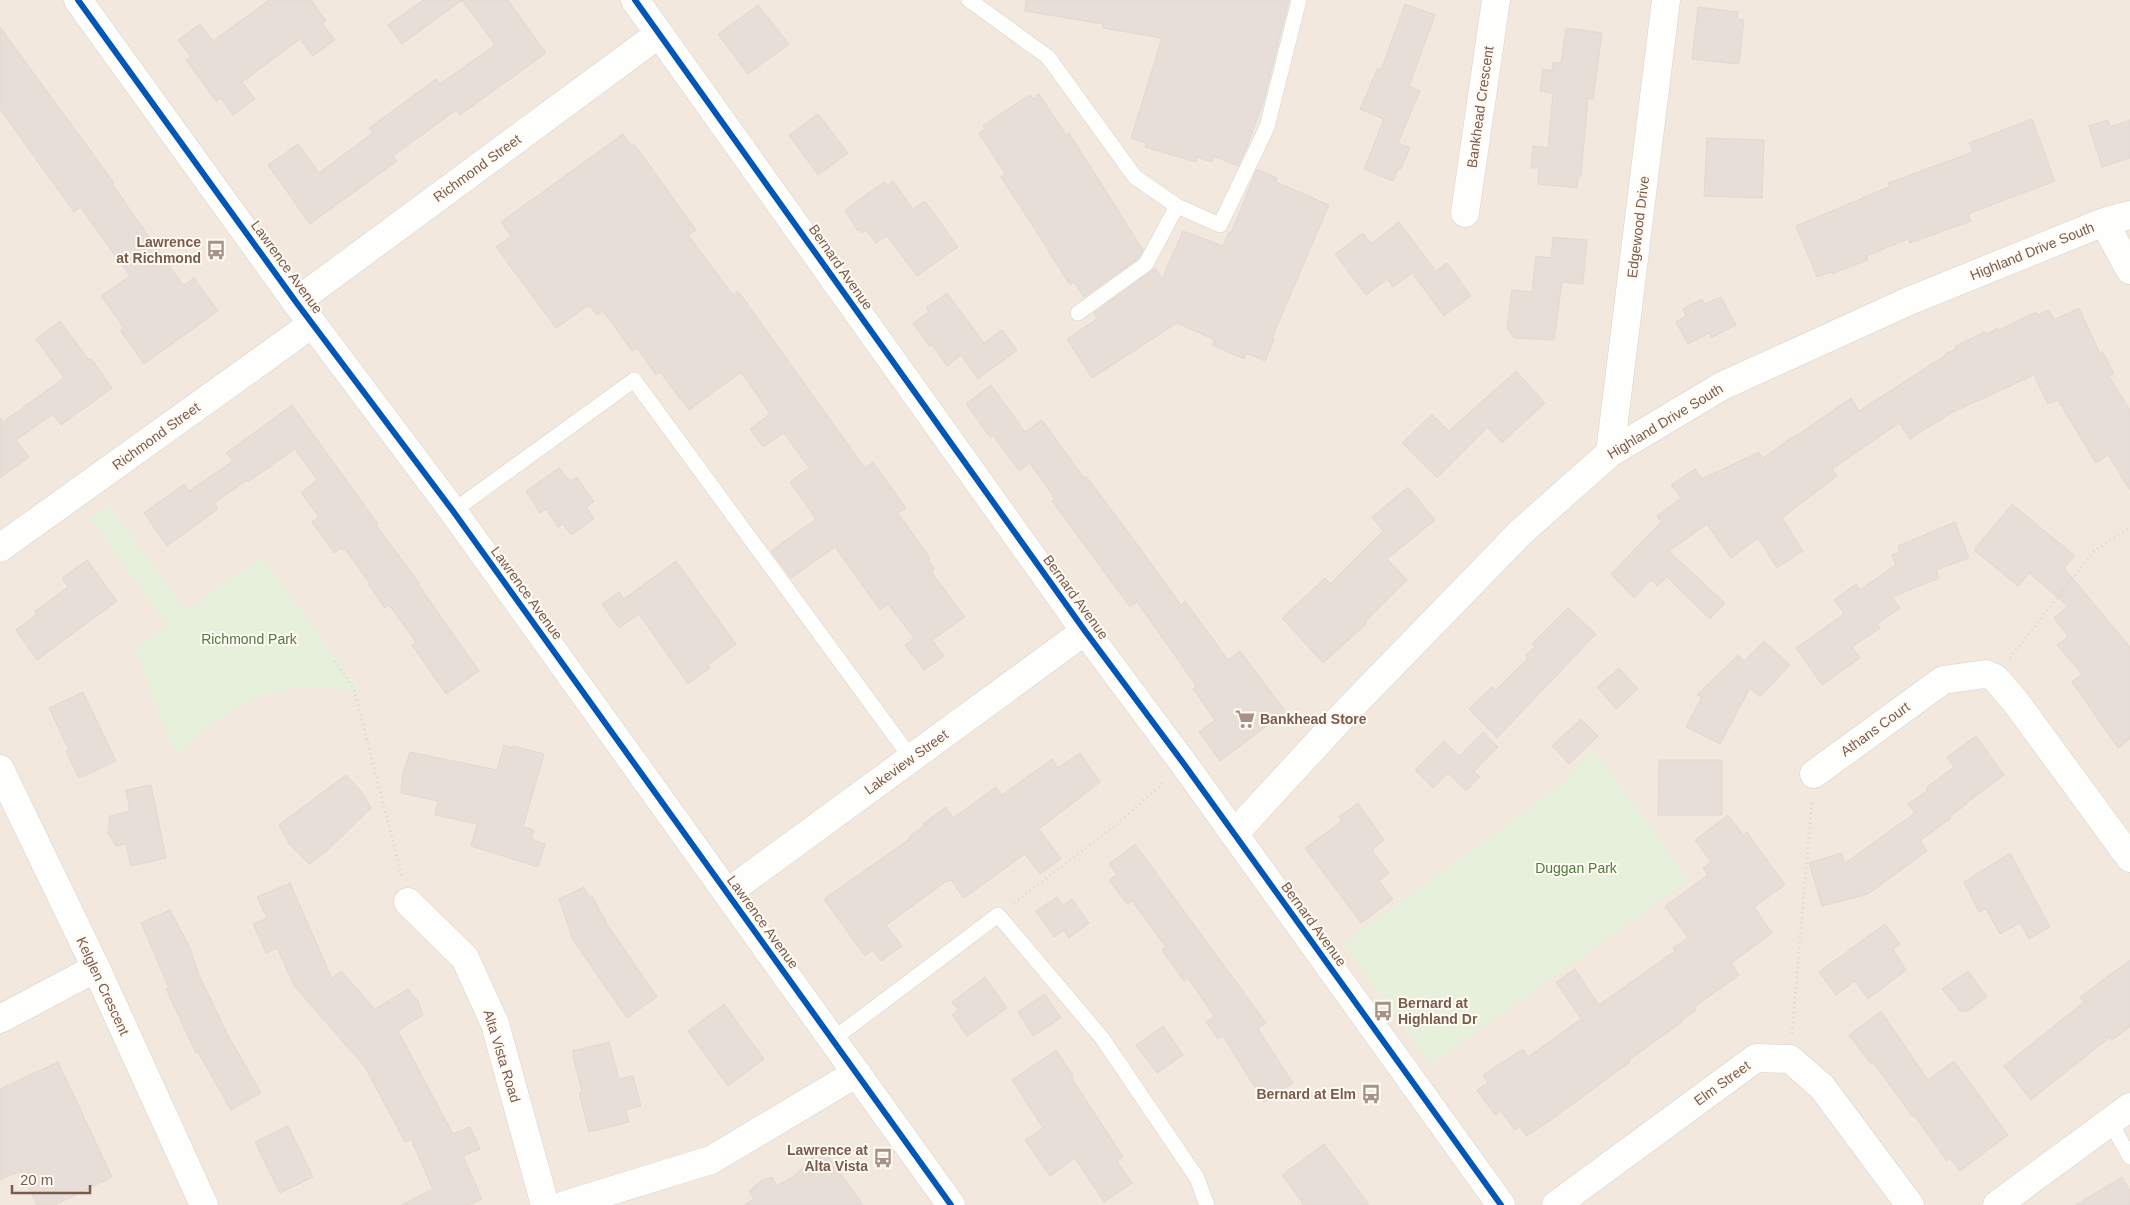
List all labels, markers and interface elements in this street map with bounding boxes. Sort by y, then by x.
street label: Bankhead Crescent [1464,45,1496,169]
street label: Richmond Street [430,131,524,205]
street label: Edgewood Drive [1624,175,1652,279]
street label: Lawrence Avenue [248,217,326,317]
street label: Highland Drive South [1968,219,2096,283]
street label: Bernard Avenue [806,221,876,313]
place label: Lawrence at Richmond [116,234,201,266]
bus stop icon: Lawrence at Richmond [205,239,227,261]
street label: Highland Drive South [1604,380,1726,462]
street label: Richmond Street [109,399,203,473]
street label: Lawrence Avenue [488,543,566,643]
street label: Bernard Avenue [1040,552,1112,642]
park label: Richmond Park [201,631,298,647]
street label: Athans Court [1837,698,1913,759]
supermarket icon: Bankhead Store [1234,708,1256,730]
place label: Bankhead Store [1260,711,1367,727]
street label: Lakeview Street [861,726,951,798]
park label: Duggan Park [1535,860,1618,876]
street label: Lawrence Avenue [724,872,802,972]
street label: Bernard Avenue [1278,879,1350,969]
street label: Kelglen Crescent [73,934,133,1038]
place label: Bernard at Highland Dr [1398,995,1478,1027]
bus stop icon: Bernard at Highland Dr [1372,1000,1394,1022]
street label: Alta Vista Road [480,1008,524,1104]
street label: Elm Street [1691,1057,1753,1109]
bus stop icon: Bernard at Elm [1360,1083,1382,1105]
place label: Bernard at Elm [1256,1086,1356,1102]
place label: Lawrence at Alta Vista [787,1142,868,1174]
bus stop icon: Lawrence at Alta Vista [872,1147,894,1169]
scale bar [12,1162,90,1194]
text: 20 m [20,1171,53,1188]

